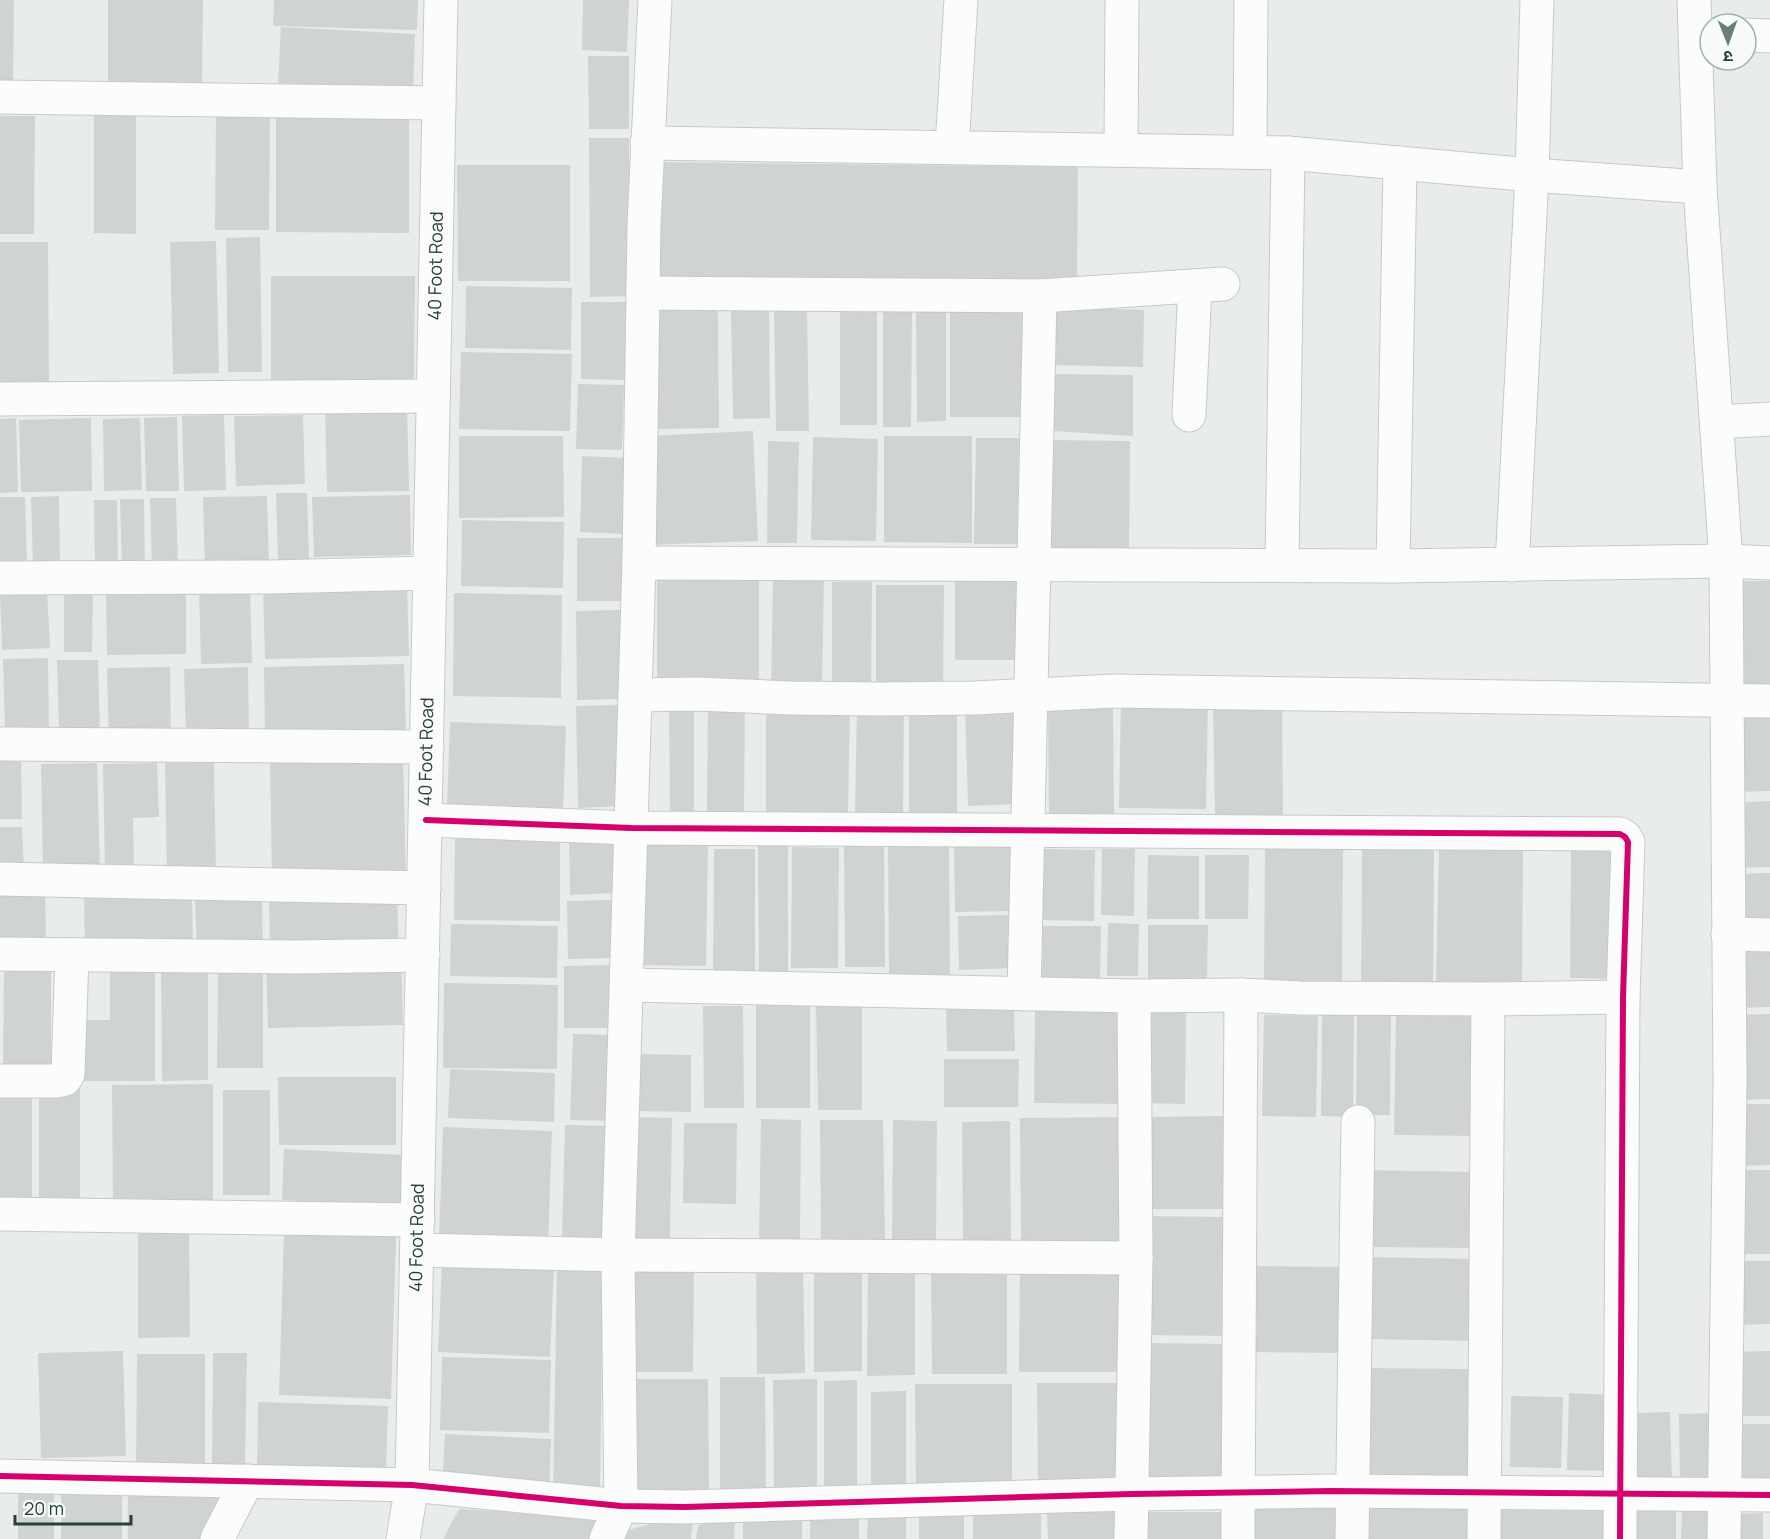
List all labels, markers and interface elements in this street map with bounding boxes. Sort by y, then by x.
north arrow [1698,12,1758,72]
text: उ [1723,46,1733,68]
street label: 40 Foot Road [422,211,448,321]
street label: 40 Foot Road [412,697,438,807]
street label: 40 Foot Road [403,1183,429,1292]
scale bar [15,1488,130,1526]
text: 20 m [24,1496,64,1520]

